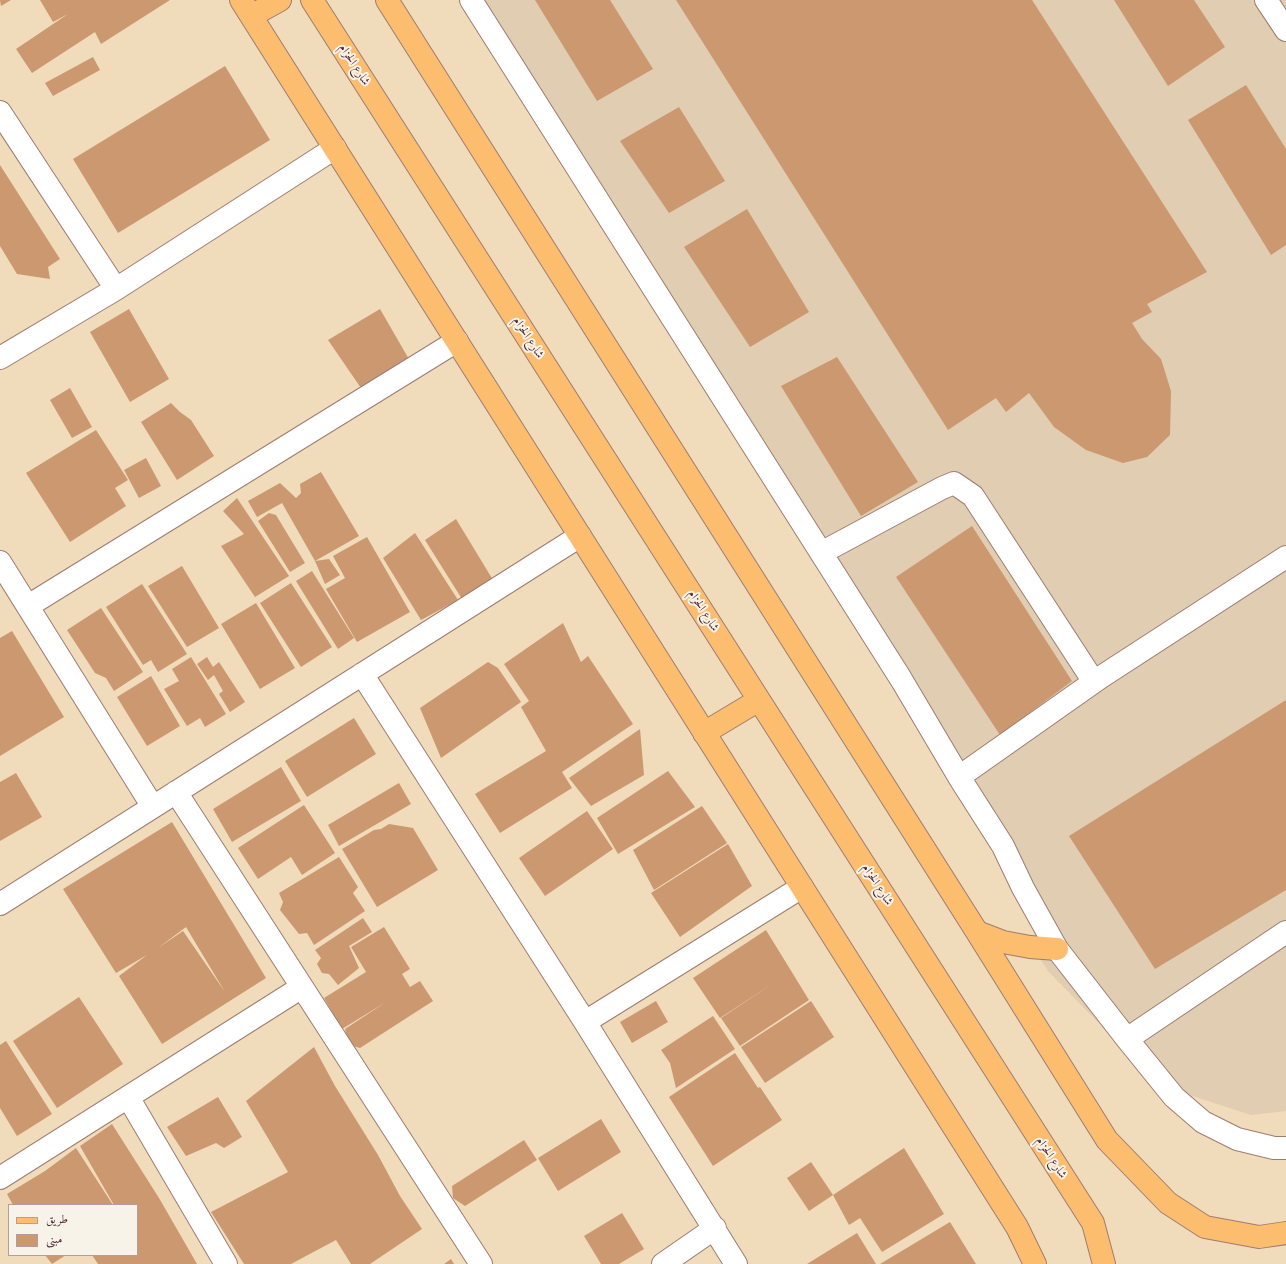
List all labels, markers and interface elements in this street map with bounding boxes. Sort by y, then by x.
street label: شارع الحزام [335,42,373,88]
street label: شارع الحزام [509,315,547,361]
street label: شارع الحزام [684,588,722,634]
street label: شارع الحزام [858,862,896,908]
street label: شارع الحزام [1032,1135,1070,1181]
legend [8,1204,138,1256]
text: طريق [46,1211,68,1227]
text: مبنى [46,1231,62,1247]

